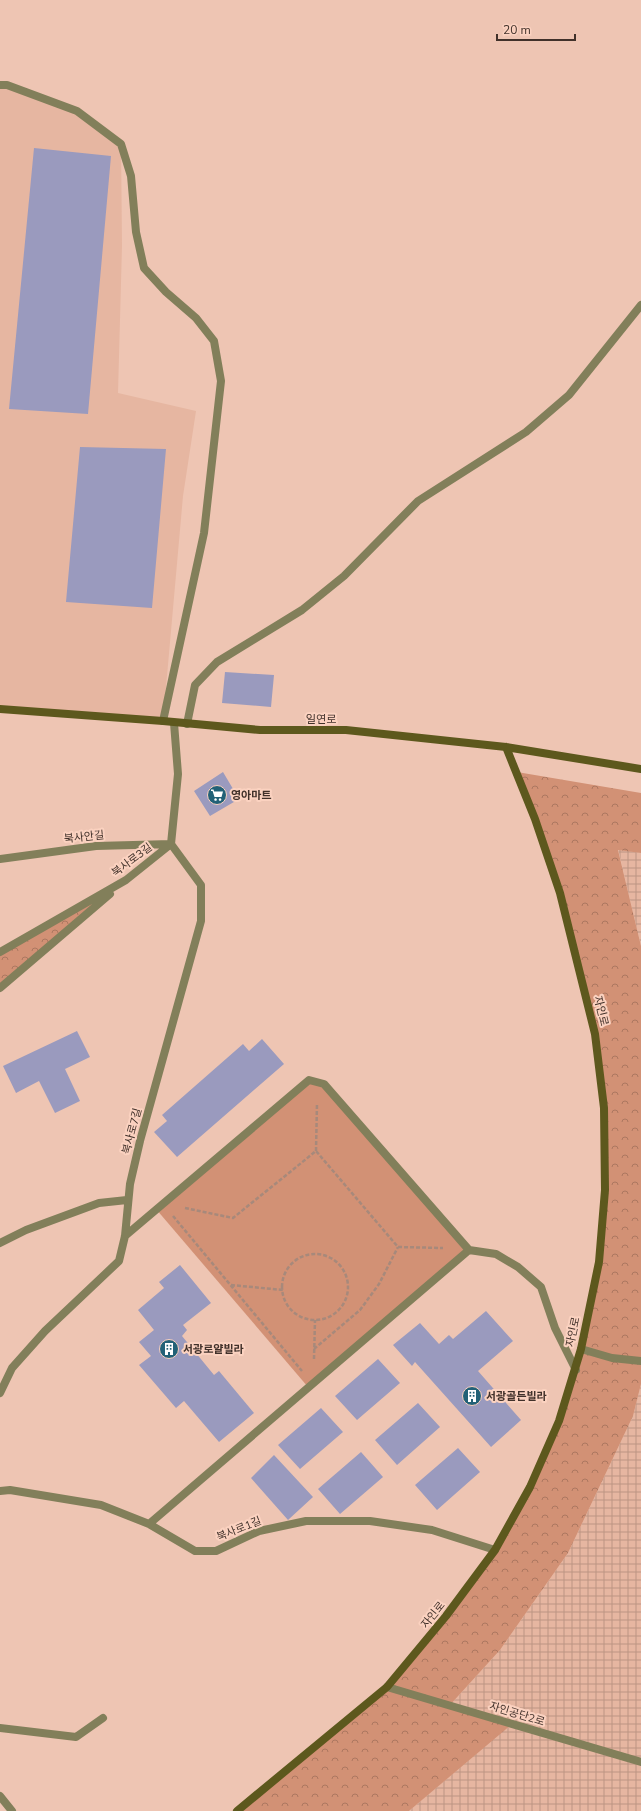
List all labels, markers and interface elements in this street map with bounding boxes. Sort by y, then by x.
scale bar [497,16,575,42]
text: 20 m [503,22,531,38]
street label: 일연로 [306,712,336,727]
supermarket icon: 영아마트 [206,784,228,806]
place label: 영아마트 [231,788,271,803]
street label: 북사안길 [63,827,105,847]
street label: 북사로3길 [109,840,155,880]
street label: 자인로 [590,994,612,1028]
street label: 북사로7길 [119,1106,145,1156]
street label: 자인로 [563,1316,583,1348]
building icon: 서광로얄빌라 [158,1338,180,1360]
place label: 서광로얄빌라 [183,1342,244,1357]
building icon: 서광골든빌라 [461,1385,483,1407]
place label: 서광골든빌라 [486,1389,547,1404]
street label: 북사로1길 [214,1513,264,1545]
street label: 자인로 [418,1598,448,1632]
street label: 자인공단2로 [487,1698,547,1730]

